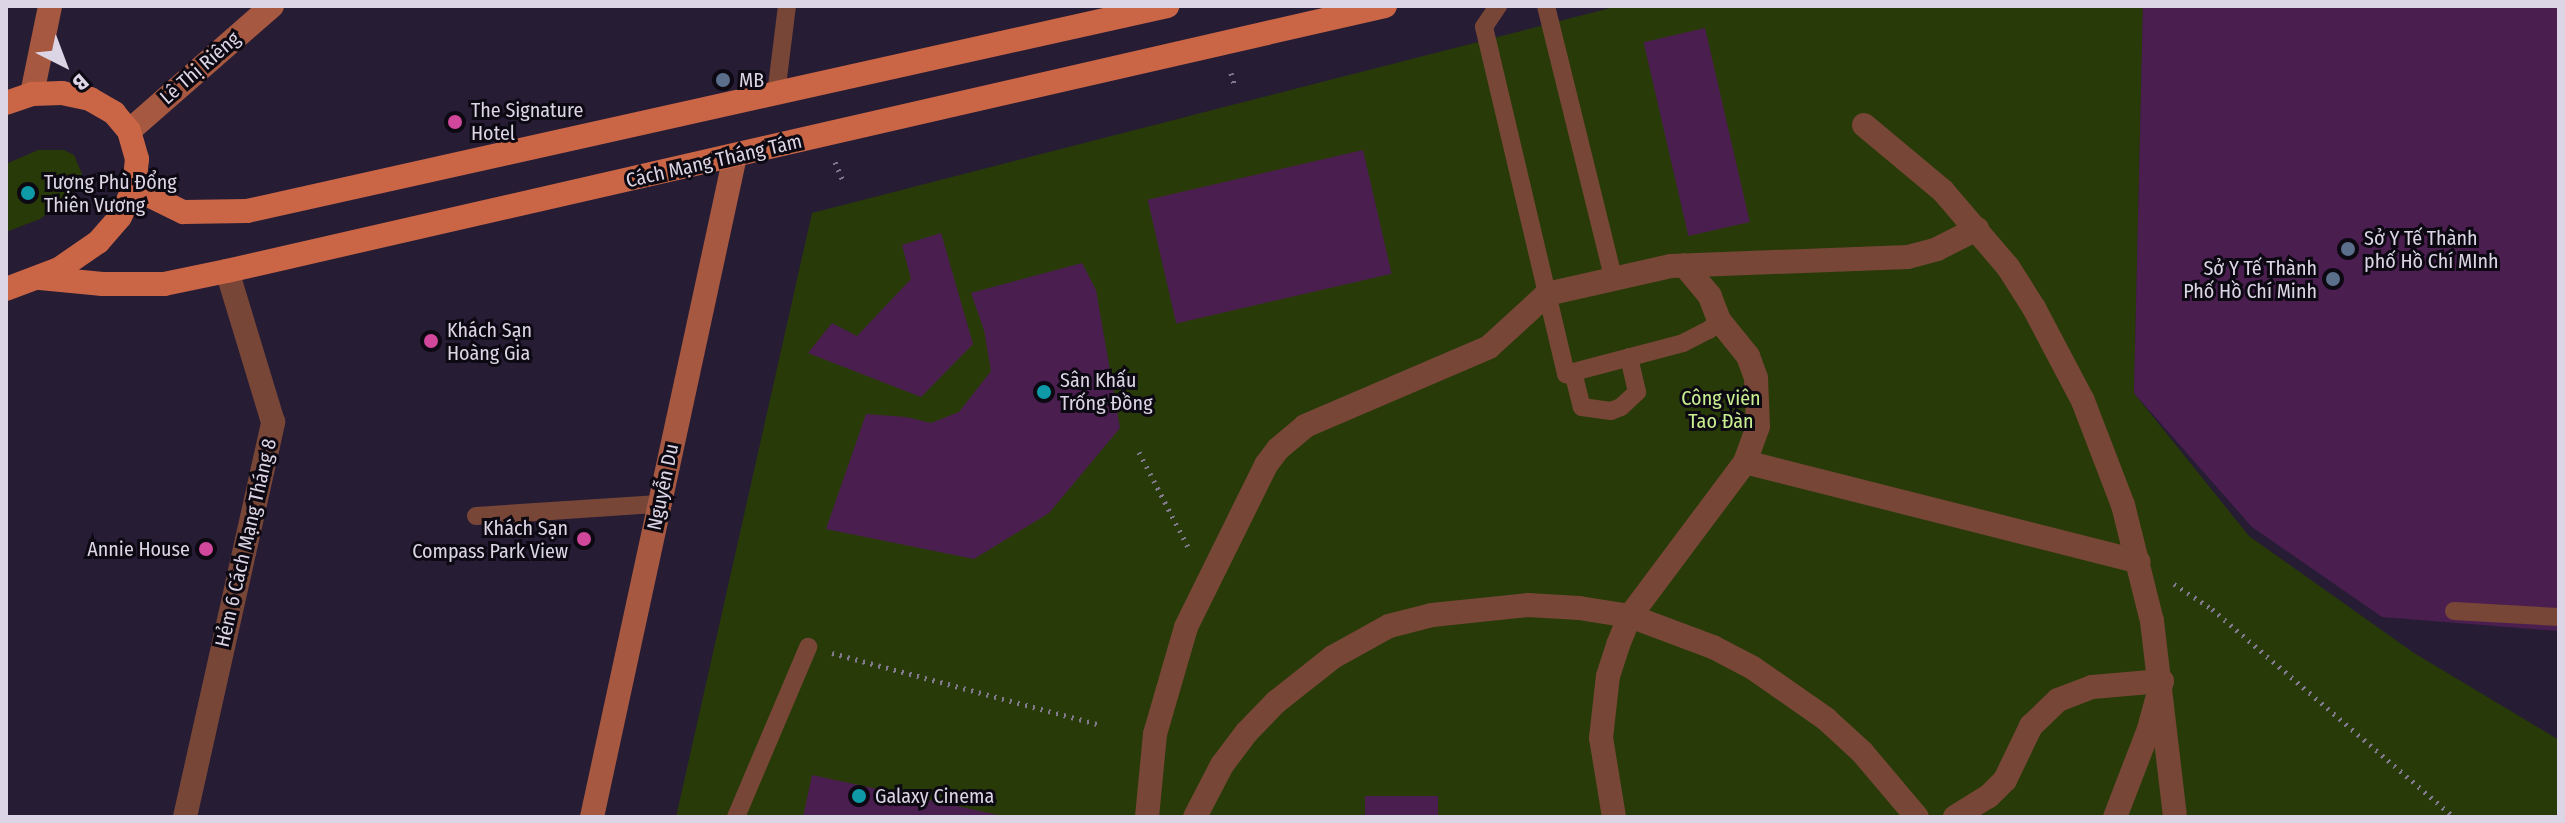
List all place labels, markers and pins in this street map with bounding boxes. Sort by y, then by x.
place label: MB [739,68,764,92]
marker: MB [714,71,732,89]
place label: The Signature Hotel [471,98,583,145]
marker: The Signature Hotel [446,113,464,131]
place label: Tượng Phù Đổng Thiên Vương [44,170,177,217]
marker: Tượng Phù Đổng Thiên Vương [19,184,37,202]
place label: Sở Y Tế Thành phố Hồ Chí MInh [2364,226,2499,273]
marker: Sở Y Tế Thành phố Hồ Chí MInh [2339,240,2357,258]
place label: Sở Y Tế Thành Phố Hồ Chí Minh [2183,256,2317,303]
marker: Sở Y Tế Thành Phố Hồ Chí Minh [2324,270,2342,288]
place label: Khách Sạn Hoàng Gia [447,318,532,365]
marker: Khách Sạn Hoàng Gia [422,332,440,350]
place label: Sân Khấu Trống Đồng [1060,368,1153,415]
marker: Sân Khấu Trống Đồng [1035,383,1053,401]
place label: Khách Sạn Compass Park View [412,516,568,563]
marker: Khách Sạn Compass Park View [575,530,593,548]
place label: Annie House [87,537,190,561]
marker: Annie House [197,540,215,558]
place label: Galaxy Cinema [875,784,994,808]
marker: Galaxy Cinema [850,787,868,805]

